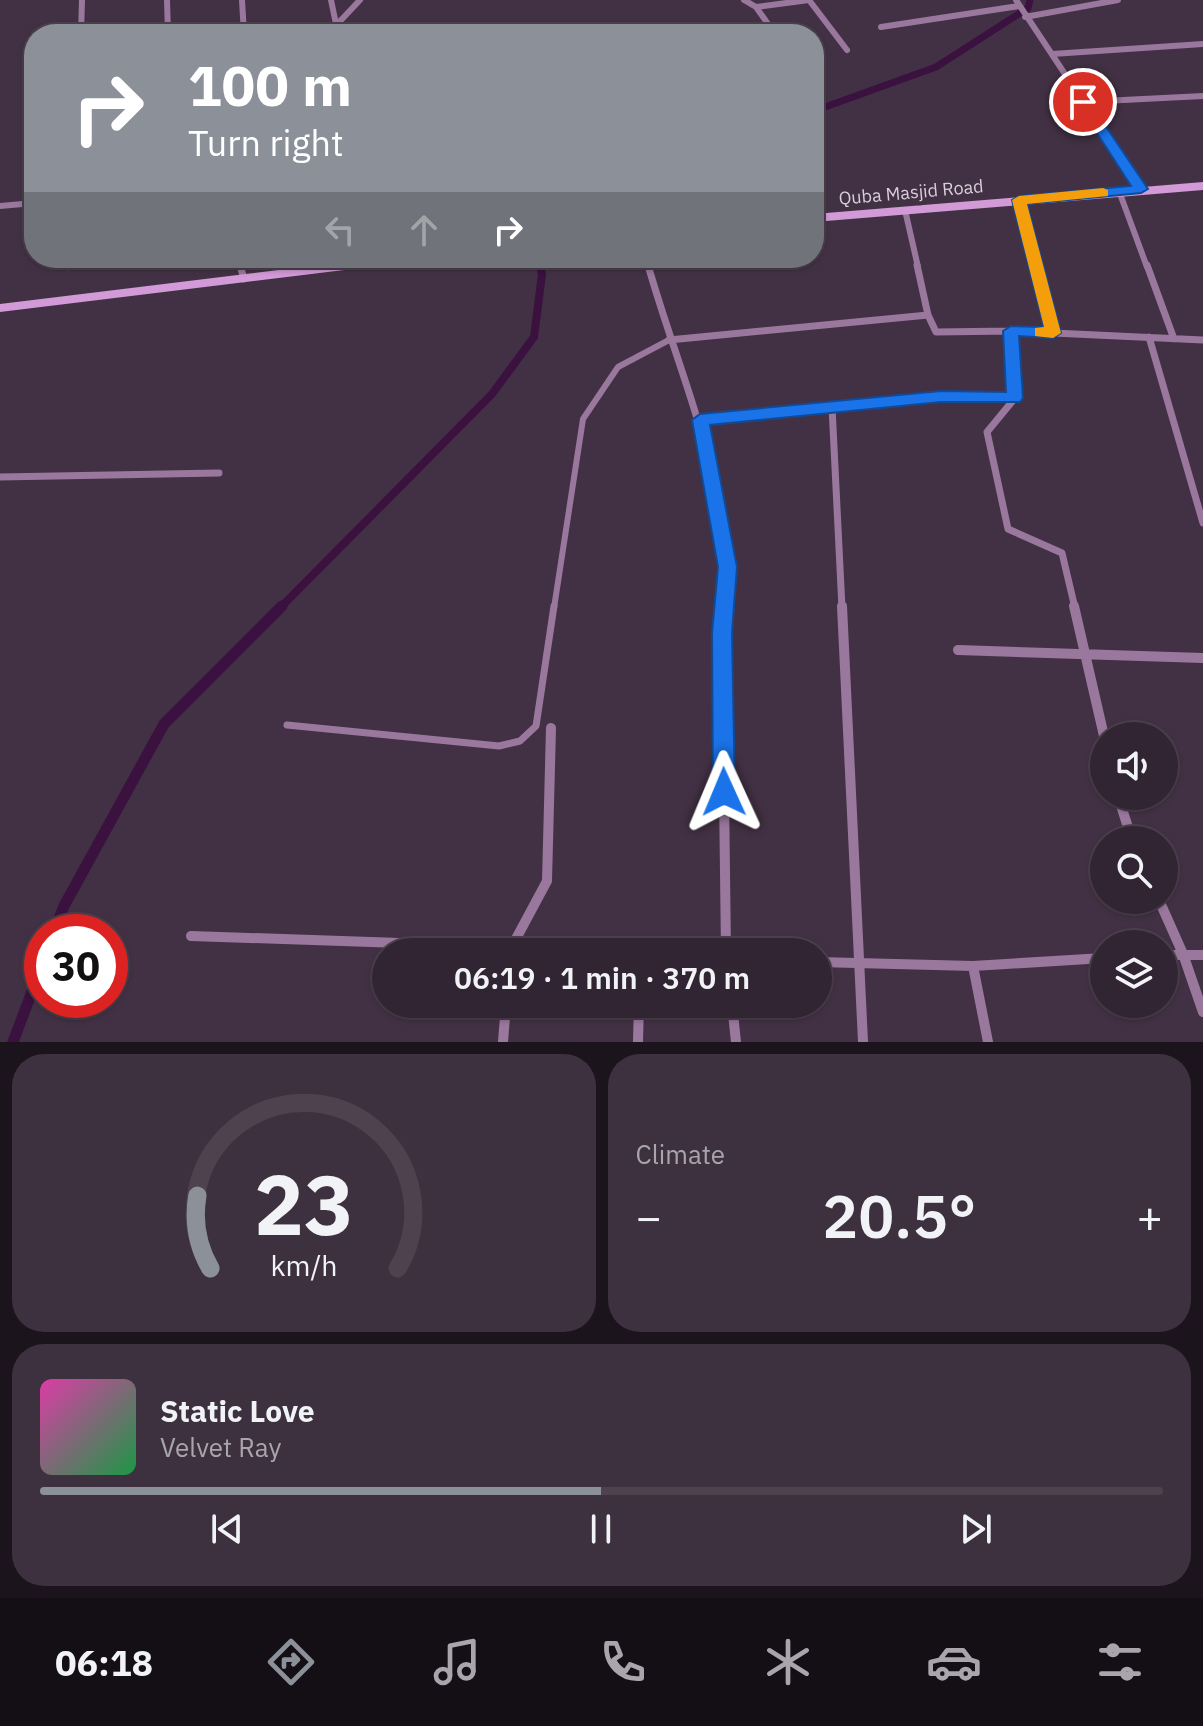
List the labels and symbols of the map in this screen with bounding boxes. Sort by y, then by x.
pin [1049,68,1117,136]
street label: Quba Masjid Road [838,174,984,210]
position arrow [682,750,766,834]
speed limit sign: 30 [24,914,128,1018]

